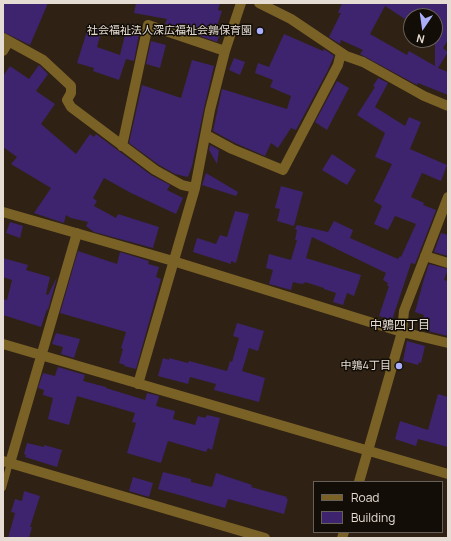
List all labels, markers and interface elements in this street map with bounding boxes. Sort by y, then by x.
north arrow [403,8,443,48]
place label: 社会福祉法人深広福祉会鶉保育園 [87,24,252,38]
marker: 社会福祉法人深広福祉会鶉保育園 [255,26,265,36]
text: N [415,31,426,47]
district label: 中鶉四丁目 [370,319,430,333]
place label: 中鶉4丁目 [341,359,391,373]
marker: 中鶉4丁目 [394,361,404,371]
legend [313,481,443,533]
text: Road [351,489,379,506]
text: Building [351,509,395,526]

